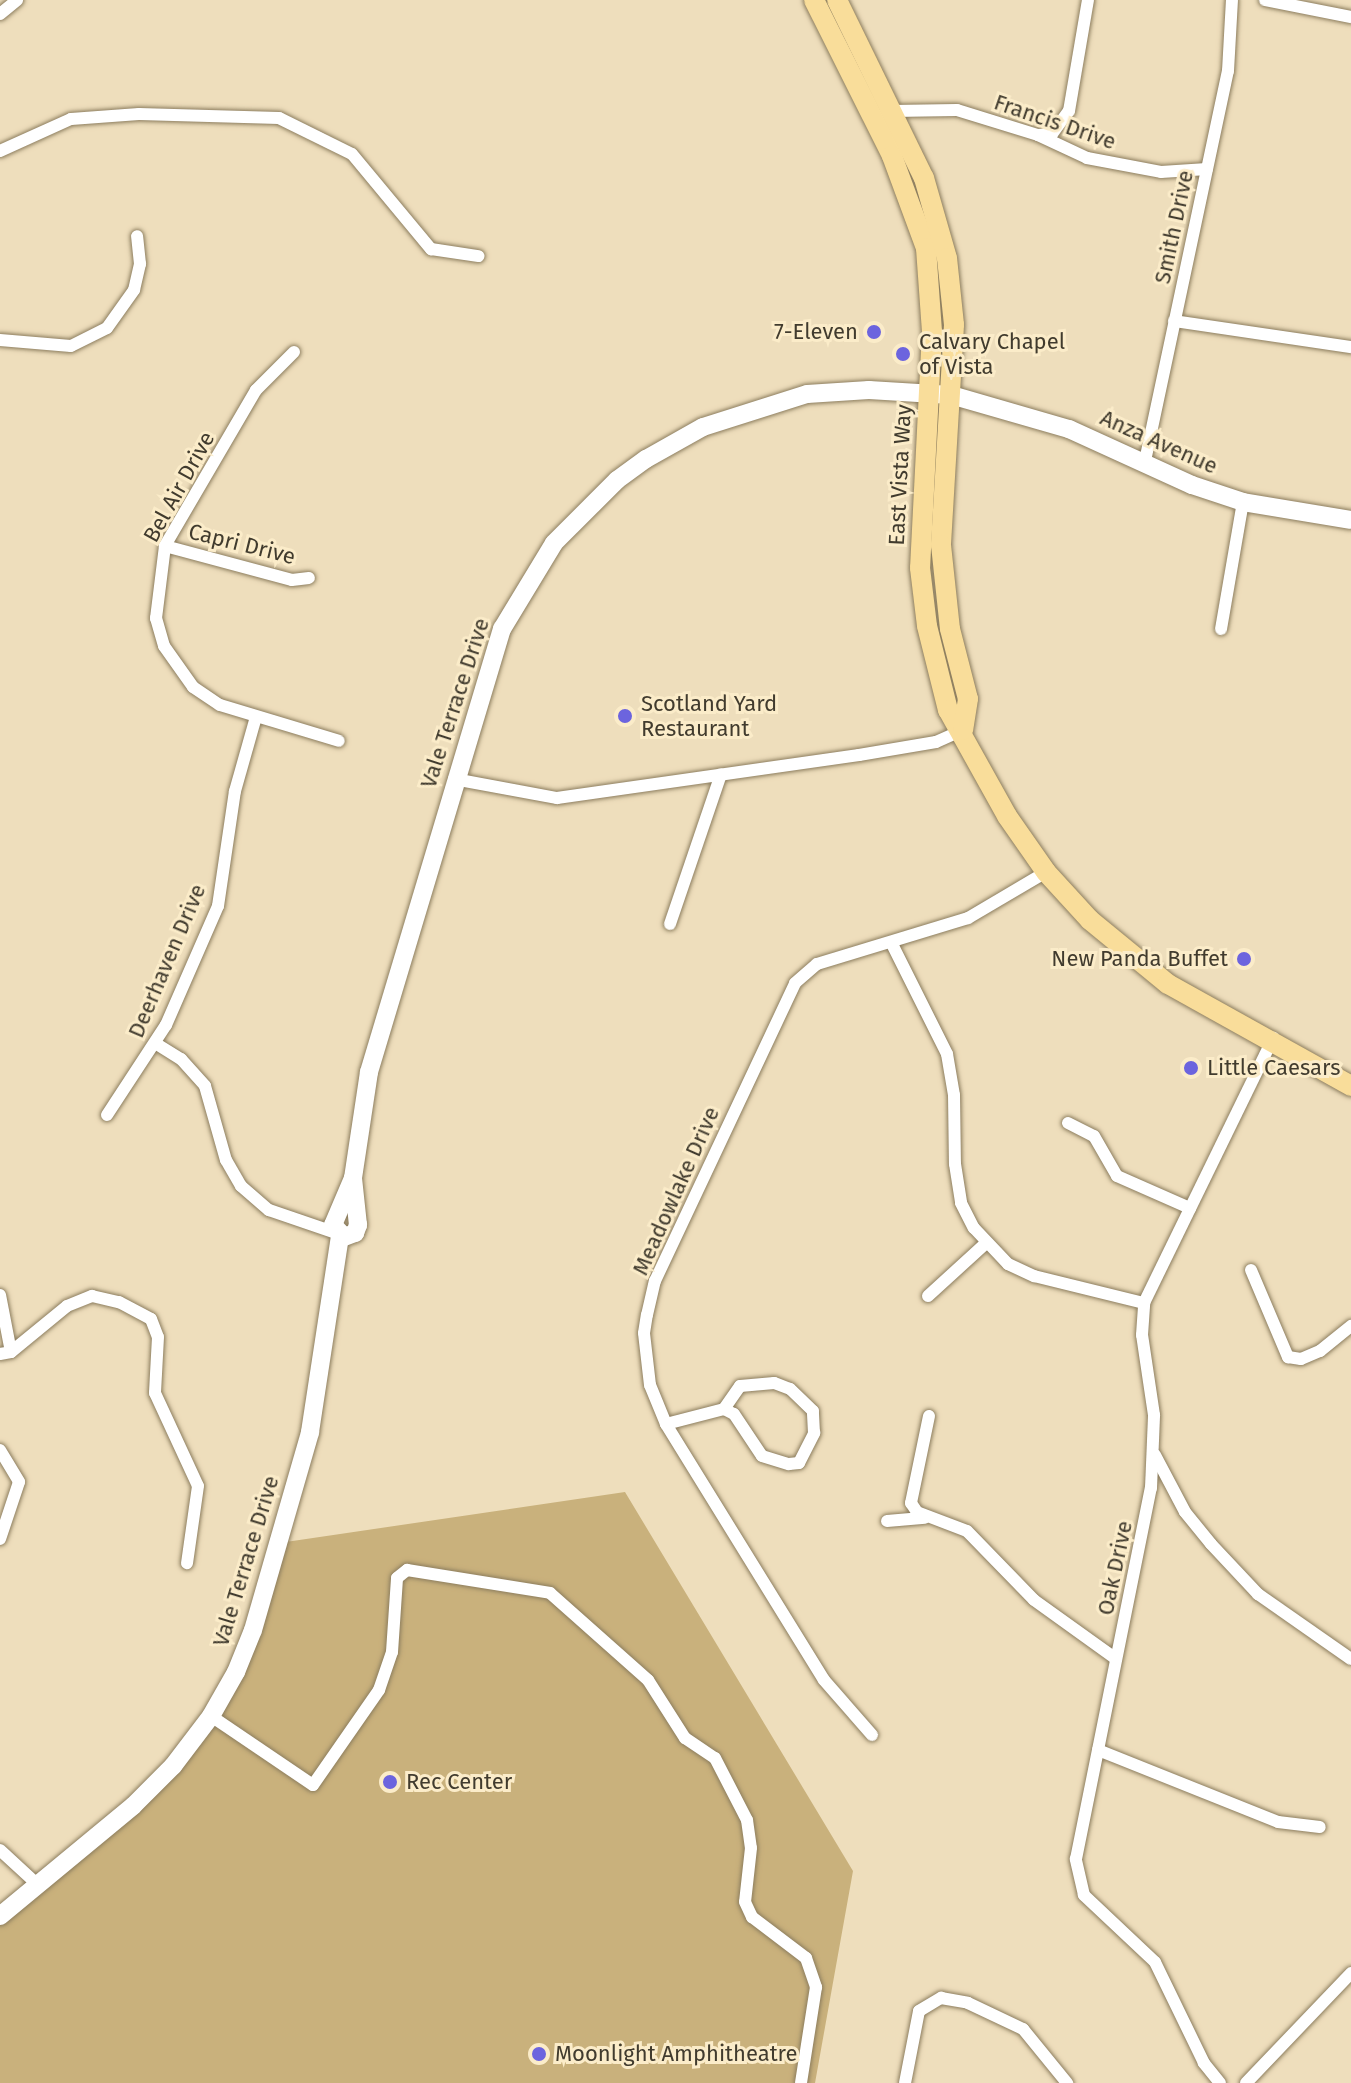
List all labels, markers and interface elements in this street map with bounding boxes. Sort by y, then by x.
street label: Francis Drive [991,89,1119,155]
street label: Smith Drive [1149,168,1199,286]
place label: 7-Eleven [774,319,858,345]
marker: 7-Eleven [865,323,883,341]
place label: Calvary Chapel of Vista [919,328,1065,380]
marker: Calvary Chapel of Vista [894,345,912,363]
street label: East Vista Way [883,404,917,546]
street label: Anza Avenue [1096,404,1222,480]
street label: Bel Air Drive [138,427,220,547]
street label: Capri Drive [186,518,298,570]
street label: Vale Terrace Drive [415,615,495,791]
place label: Scotland Yard Restaurant [641,690,777,742]
marker: Scotland Yard Restaurant [616,707,634,725]
street label: Deerhaven Drive [123,880,211,1042]
place label: New Panda Buffet [1051,946,1228,972]
marker: New Panda Buffet [1235,950,1253,968]
place label: Little Caesars [1207,1055,1340,1081]
marker: Little Caesars [1182,1059,1200,1077]
street label: Meadowlake Drive [627,1103,725,1279]
street label: Vale Terrace Drive [207,1472,285,1650]
street label: Oak Drive [1092,1518,1138,1618]
place label: Rec Center [406,1769,512,1795]
marker: Rec Center [381,1773,399,1791]
place label: Moonlight Amphitheatre [555,2041,797,2067]
marker: Moonlight Amphitheatre [530,2045,548,2063]

